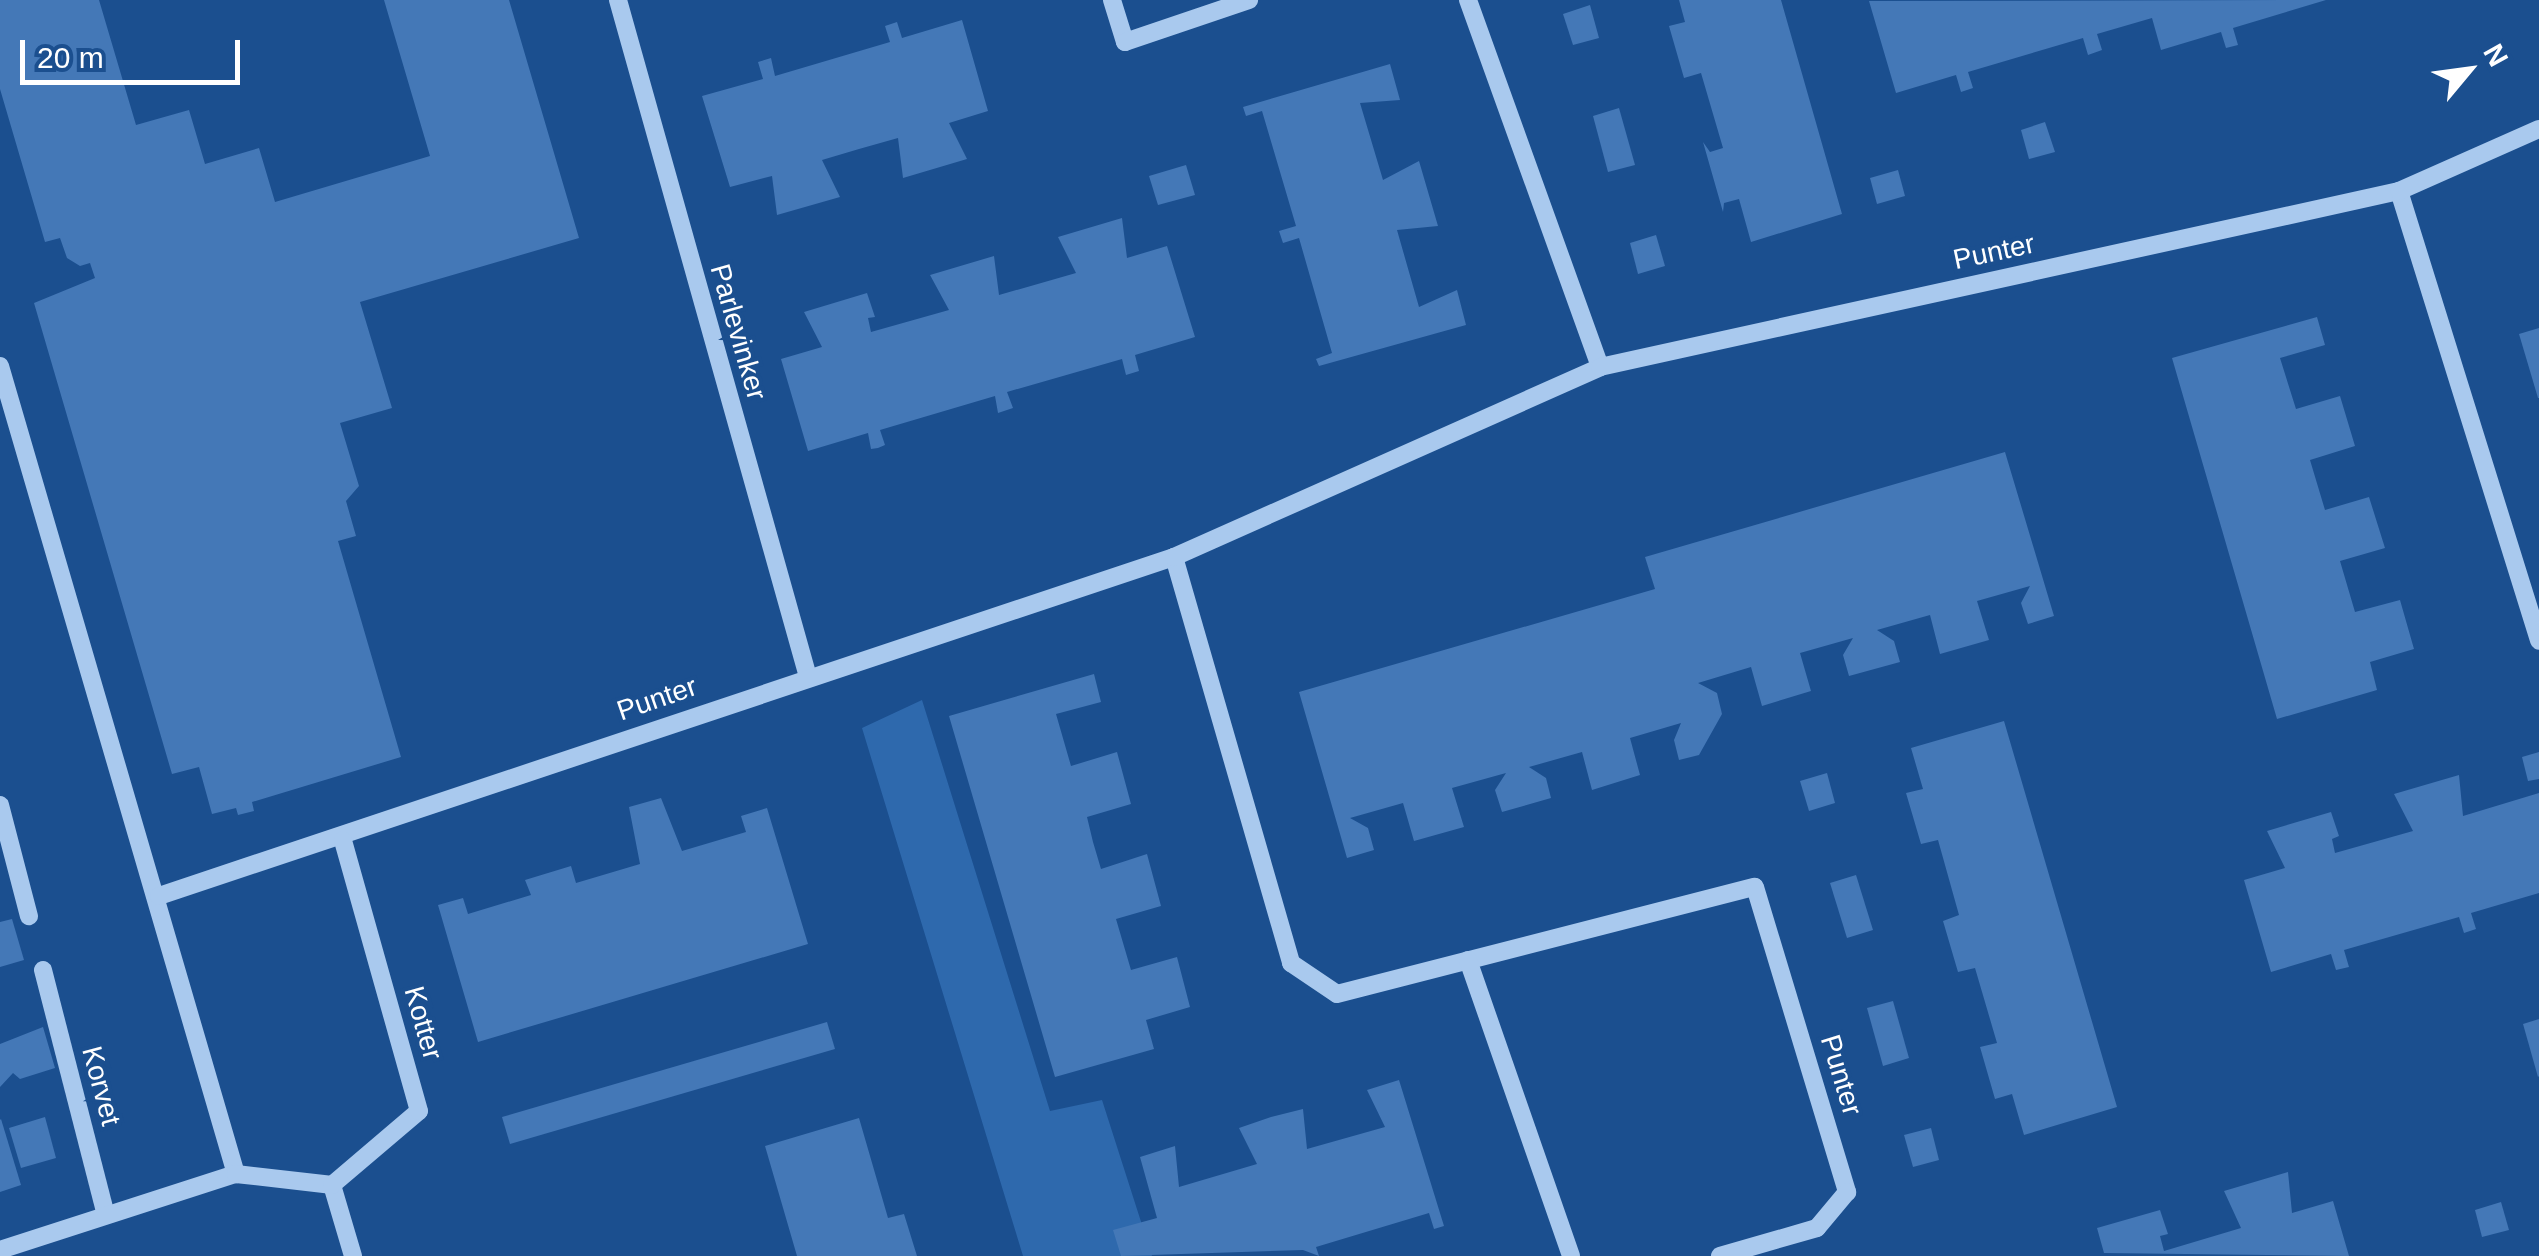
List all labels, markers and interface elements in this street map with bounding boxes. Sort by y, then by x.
scale bar [25,20,245,82]
north arrow [2419,20,2519,120]
text: N [2477,39,2514,72]
text: 20 m [37,41,104,74]
street label: Punter [1950,227,2038,277]
street label: Parlevinker [703,260,773,404]
street label: Punter [613,670,701,728]
street label: Kotter [397,982,449,1064]
street label: Punter [1813,1031,1869,1119]
street label: Korvet [74,1043,128,1129]

